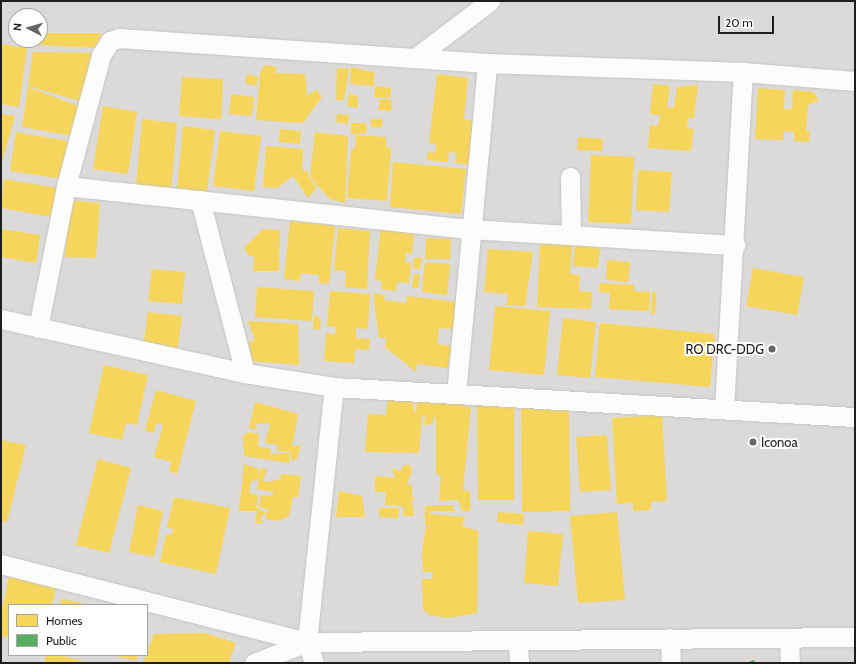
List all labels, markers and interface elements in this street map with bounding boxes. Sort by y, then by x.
north arrow [8,8,48,48]
scale bar [720,8,776,34]
text: 20 m [725,15,753,30]
text: N [10,22,24,31]
place label: RO DRC-DDG [686,341,764,357]
marker: RO DRC-DDG [767,344,777,354]
place label: Iconoa [761,434,798,450]
marker: Iconoa [748,437,758,447]
legend [8,604,148,656]
text: Homes [46,613,83,628]
text: Public [46,633,77,648]

